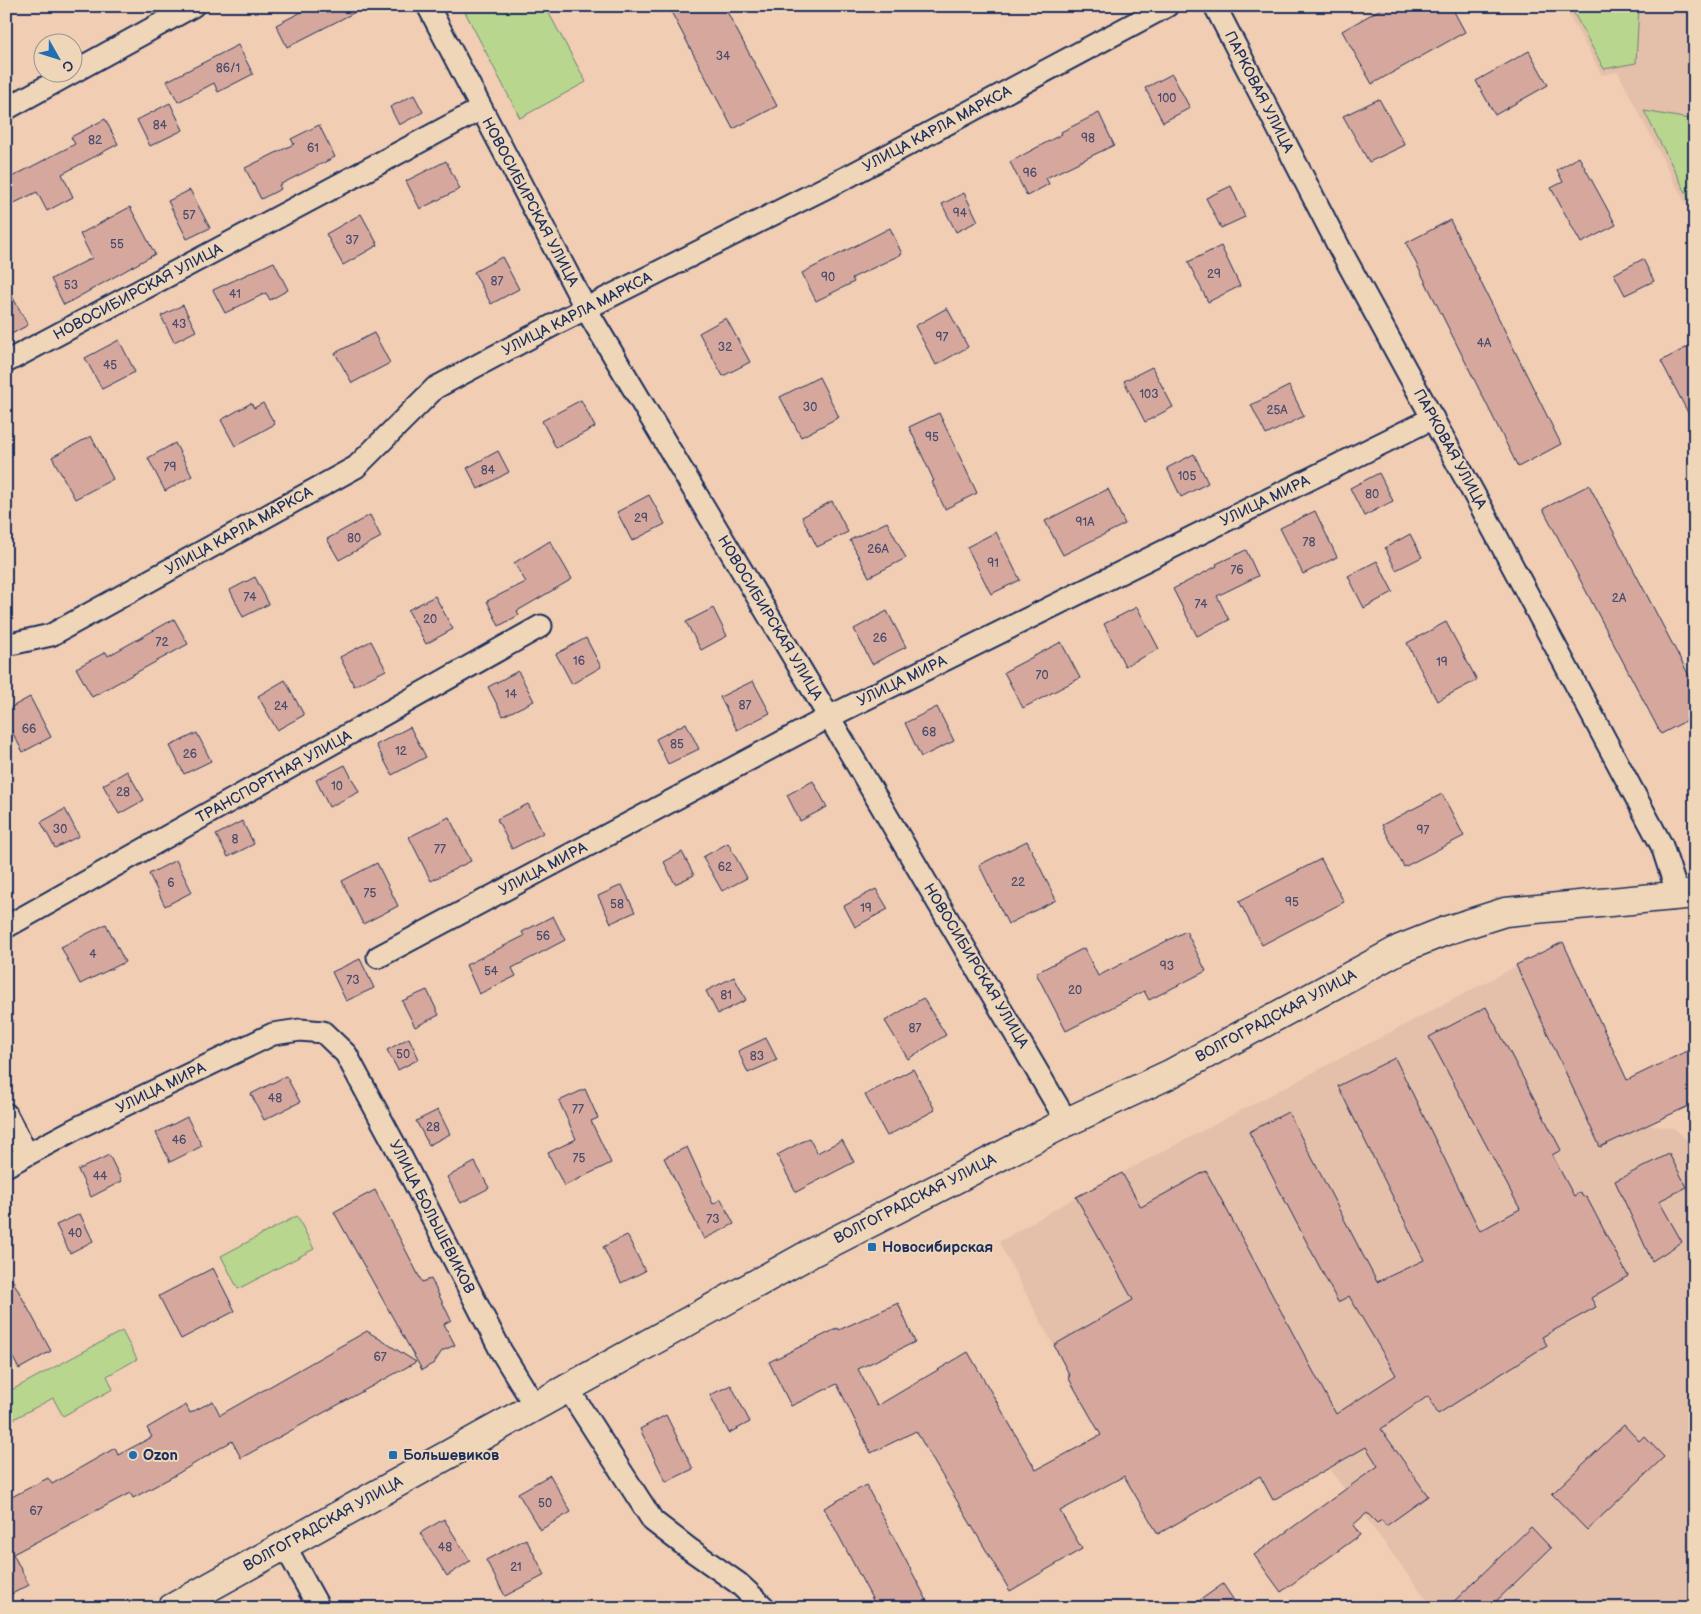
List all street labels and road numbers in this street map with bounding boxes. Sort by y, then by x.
street label: ПАРКОВАЯ УЛИЦА [1220,28,1298,157]
street label: УЛИЦА КАРЛА МАРКСА [859,81,1015,176]
street label: НОВОСИБИРСКАЯ УЛИЦА [477,114,583,291]
street label: НОВОСИБИРСКАЯ УЛИЦА [50,239,227,345]
street label: УЛИЦА КАРЛА МАРКСА [499,268,656,360]
street label: ПАРКОВАЯ УЛИЦА [1409,386,1491,513]
street label: УЛИЦА МИРА [1217,471,1314,531]
street label: УЛИЦА КАРЛА МАРКСА [162,482,317,579]
street label: НОВОСИБИРСКАЯ УЛИЦА [713,532,827,705]
street label: УЛИЦА МИРА [854,651,951,711]
street label: ТРАНСПОРТНАЯ УЛИЦА [193,726,356,828]
street label: УЛИЦА МИРА [496,837,591,900]
street label: НОВОСИБИРСКАЯ УЛИЦА [919,880,1033,1053]
street label: ВОЛГОГРАДСКАЯ УЛИЦА [1192,965,1361,1067]
street label: УЛИЦА МИРА [113,1058,210,1118]
street label: УЛИЦА БОЛЬШЕВИКОВ [385,1137,479,1297]
street label: ВОЛГОГРАДСКАЯ УЛИЦА [831,1149,1000,1248]
street label: ВОЛГОГРАДСКАЯ УЛИЦА [240,1472,407,1576]

